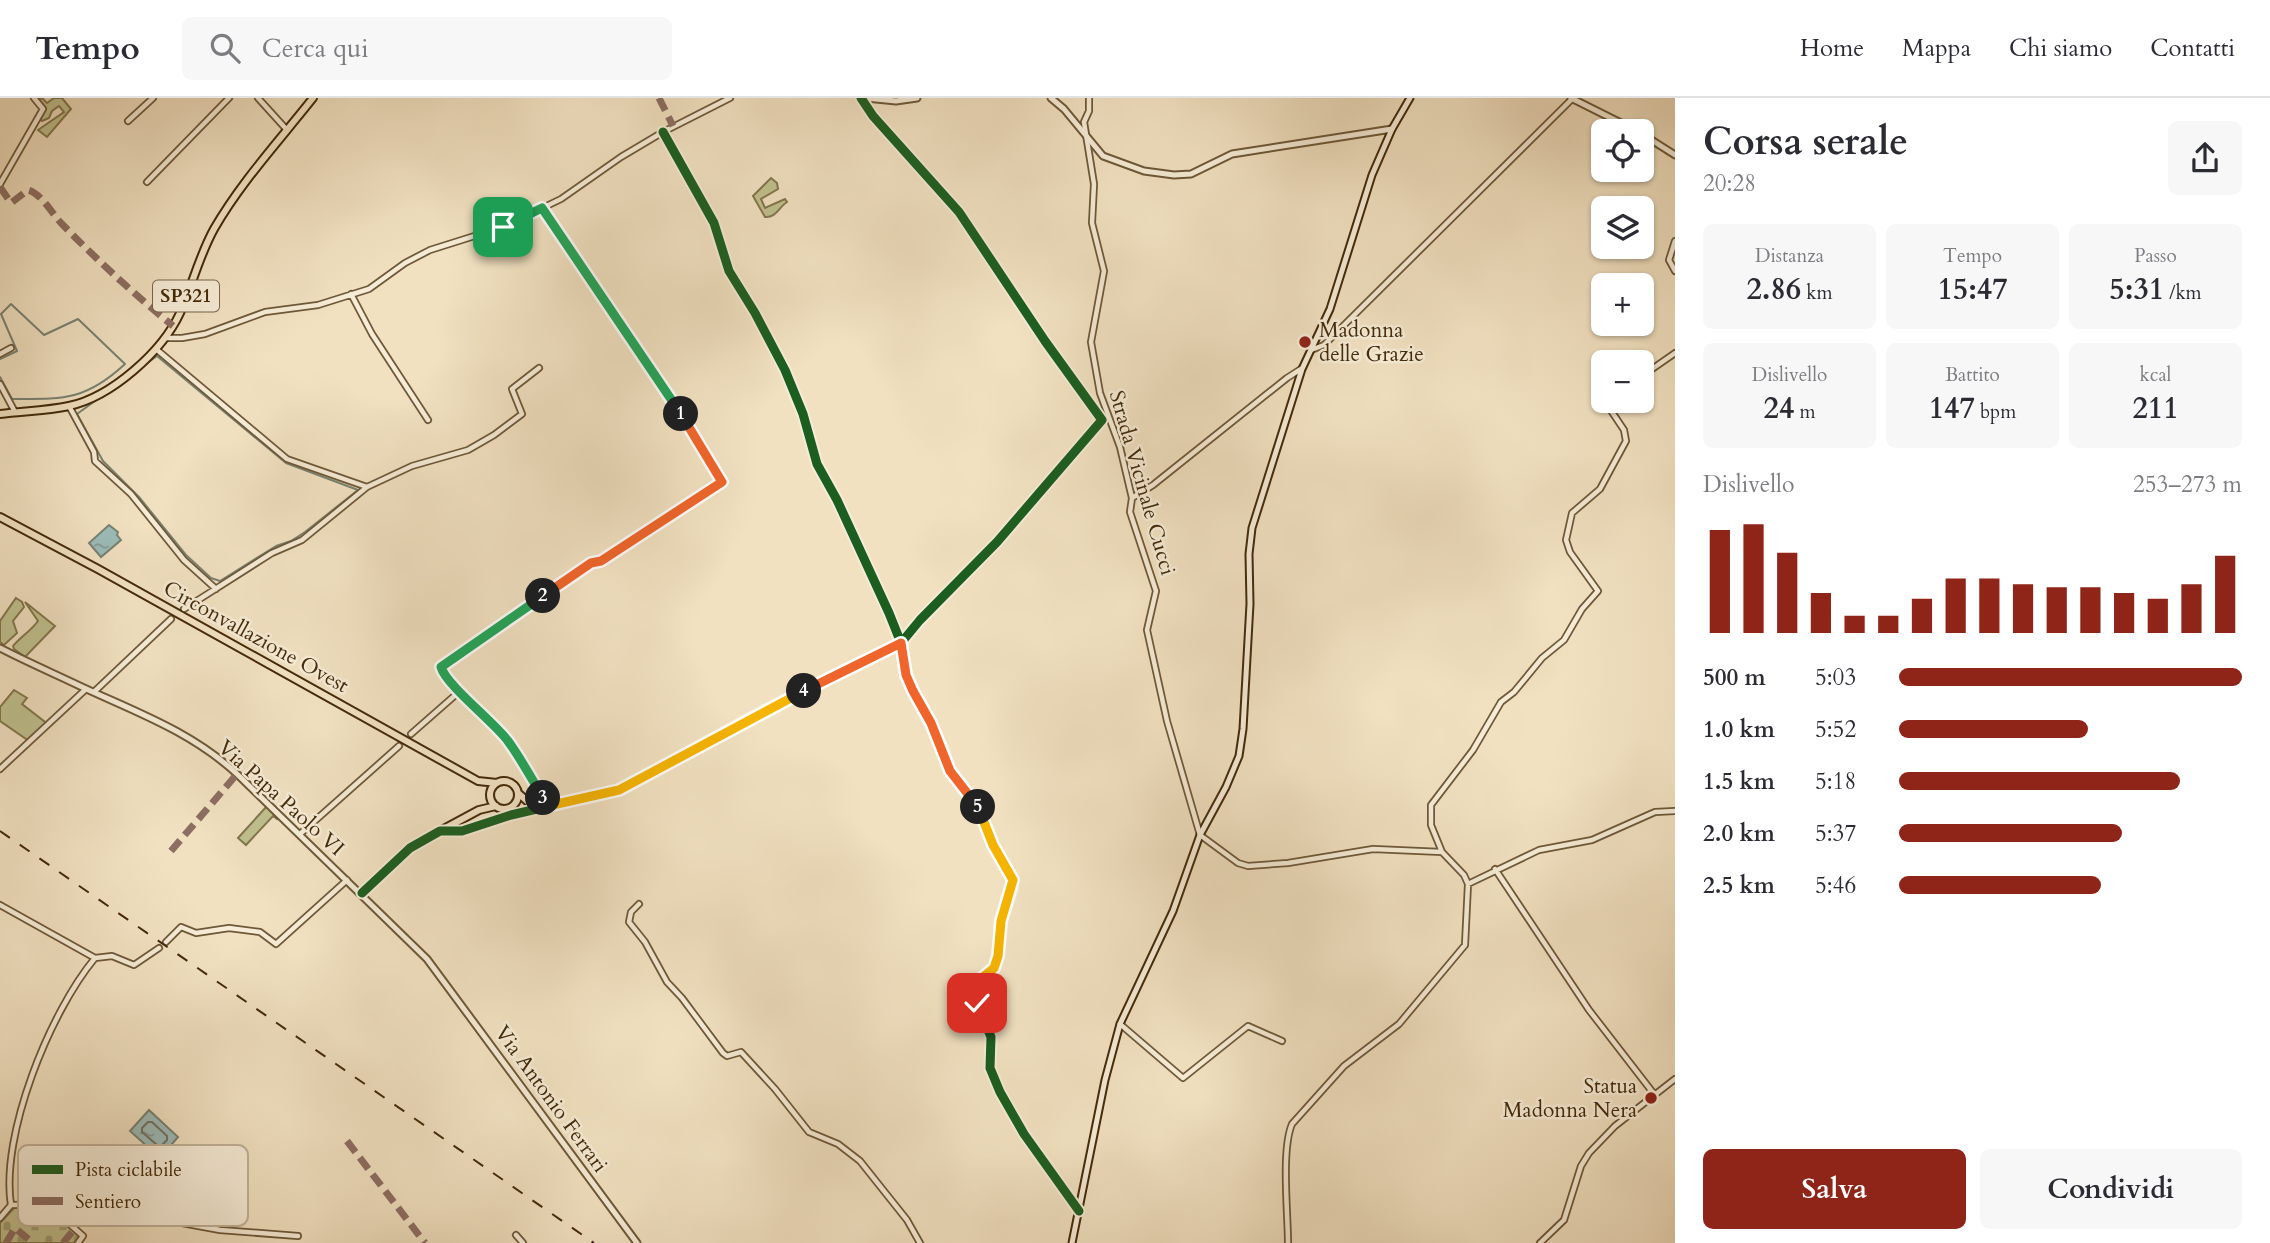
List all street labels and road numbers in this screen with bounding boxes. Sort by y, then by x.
road number: SP321 [153,280,219,312]
street label: Strada Vicinale Cucci [1102,387,1182,579]
street label: Circonvallazione Ovest [158,574,354,700]
street label: Via Papa Paolo VI [211,733,351,863]
street label: Via Antonio Ferrari [488,1020,614,1178]

